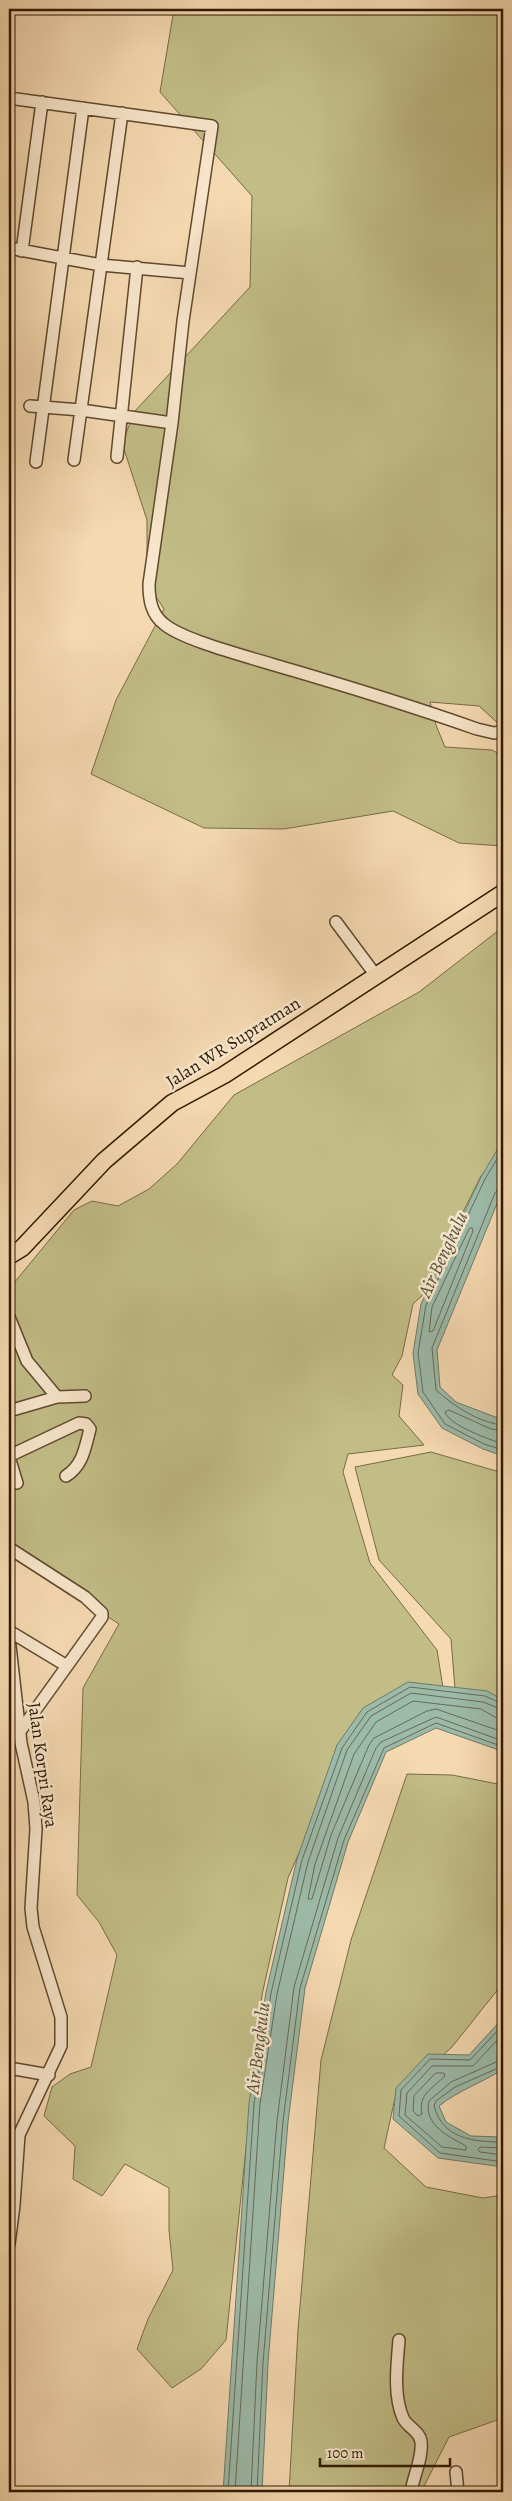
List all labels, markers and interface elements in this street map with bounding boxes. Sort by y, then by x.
street label: Jalan WR Supratman [161,991,305,1093]
water label: Air Bengkulu [411,1207,474,1303]
street label: Jalan Korpri Raya [22,1701,64,1830]
water label: Air Bengkulu [239,2001,277,2096]
scale bar [320,2436,450,2468]
text: 100 m [327,2443,364,2463]

